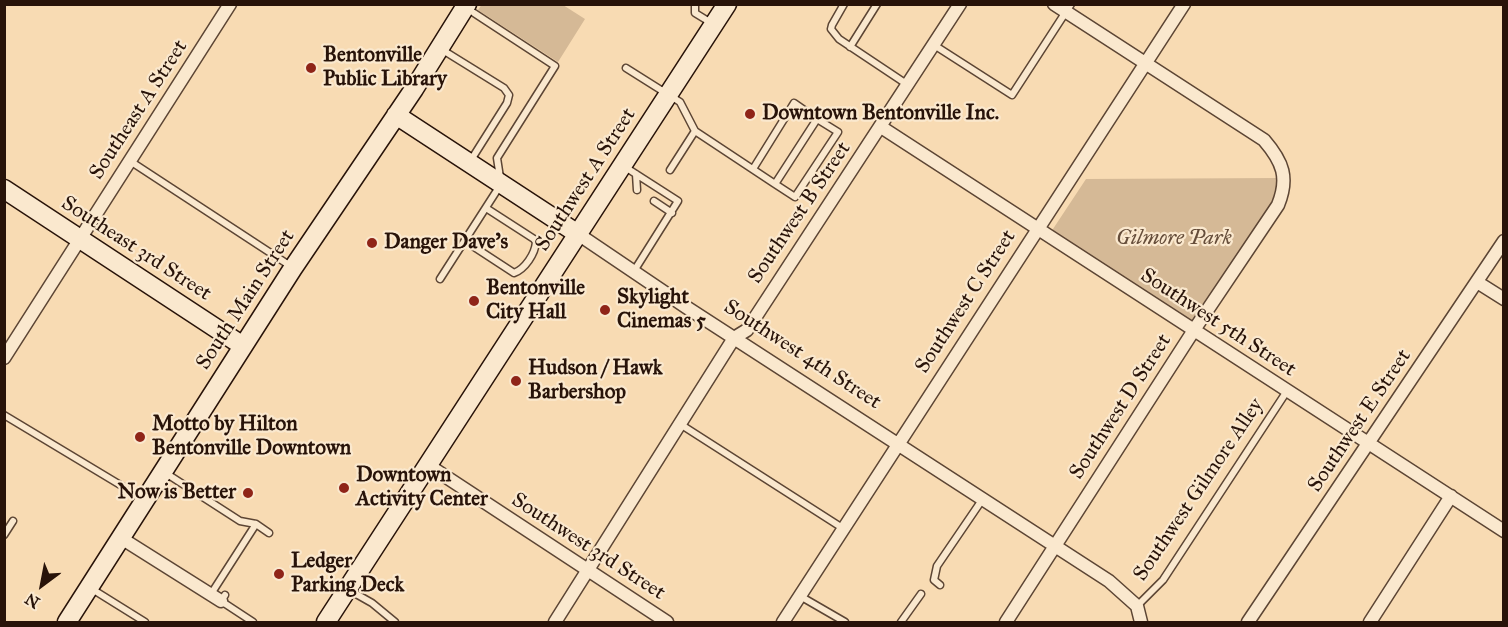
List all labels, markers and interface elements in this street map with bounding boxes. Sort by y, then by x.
street label: Southeast A Street [85,36,193,184]
place label: Bentonville Public Library [323,43,447,93]
marker: Bentonville Public Library [304,61,318,75]
place label: Downtown Bentonville Inc. [762,101,999,127]
street label: Southwest A Street [530,104,642,256]
marker: Downtown Bentonville Inc. [743,107,757,121]
street label: Southwest B Street [743,137,857,289]
street label: Southeast 3rd Street [56,191,216,307]
street label: South Main Street [191,225,301,375]
street label: Southwest C Street [910,226,1022,378]
park label: Gilmore Park [1116,226,1232,252]
place label: Danger Dave's [384,230,508,256]
marker: Danger Dave's [365,236,379,250]
street label: Southwest 5th Street [1135,263,1301,383]
place label: Bentonville City Hall [486,276,585,326]
place label: Skylight Cinemas 5 [617,285,706,335]
marker: Bentonville City Hall [467,294,481,308]
street label: Southwest 4th Street [719,295,885,415]
marker: Skylight Cinemas 5 [598,303,612,317]
street label: Southwest D Street [1065,330,1177,484]
street label: Southwest E Street [1303,345,1417,497]
place label: Hudson / Hawk Barbershop [528,356,662,406]
marker: Hudson / Hawk Barbershop [509,374,523,388]
street label: Southwest Gilmore Alley [1129,394,1269,586]
place label: Motto by Hilton Bentonville Downtown [152,412,351,462]
marker: Motto by Hilton Bentonville Downtown [133,430,147,444]
place label: Downtown Activity Center [356,463,488,513]
place label: Now is Better [118,480,236,506]
marker: Downtown Activity Center [337,481,351,495]
marker: Now is Better [241,486,255,500]
street label: Southwest 3rd Street [506,488,670,606]
place label: Ledger Parking Deck [291,549,404,599]
north arrow [12,555,72,615]
marker: Ledger Parking Deck [272,567,286,581]
text: N [21,589,43,612]

